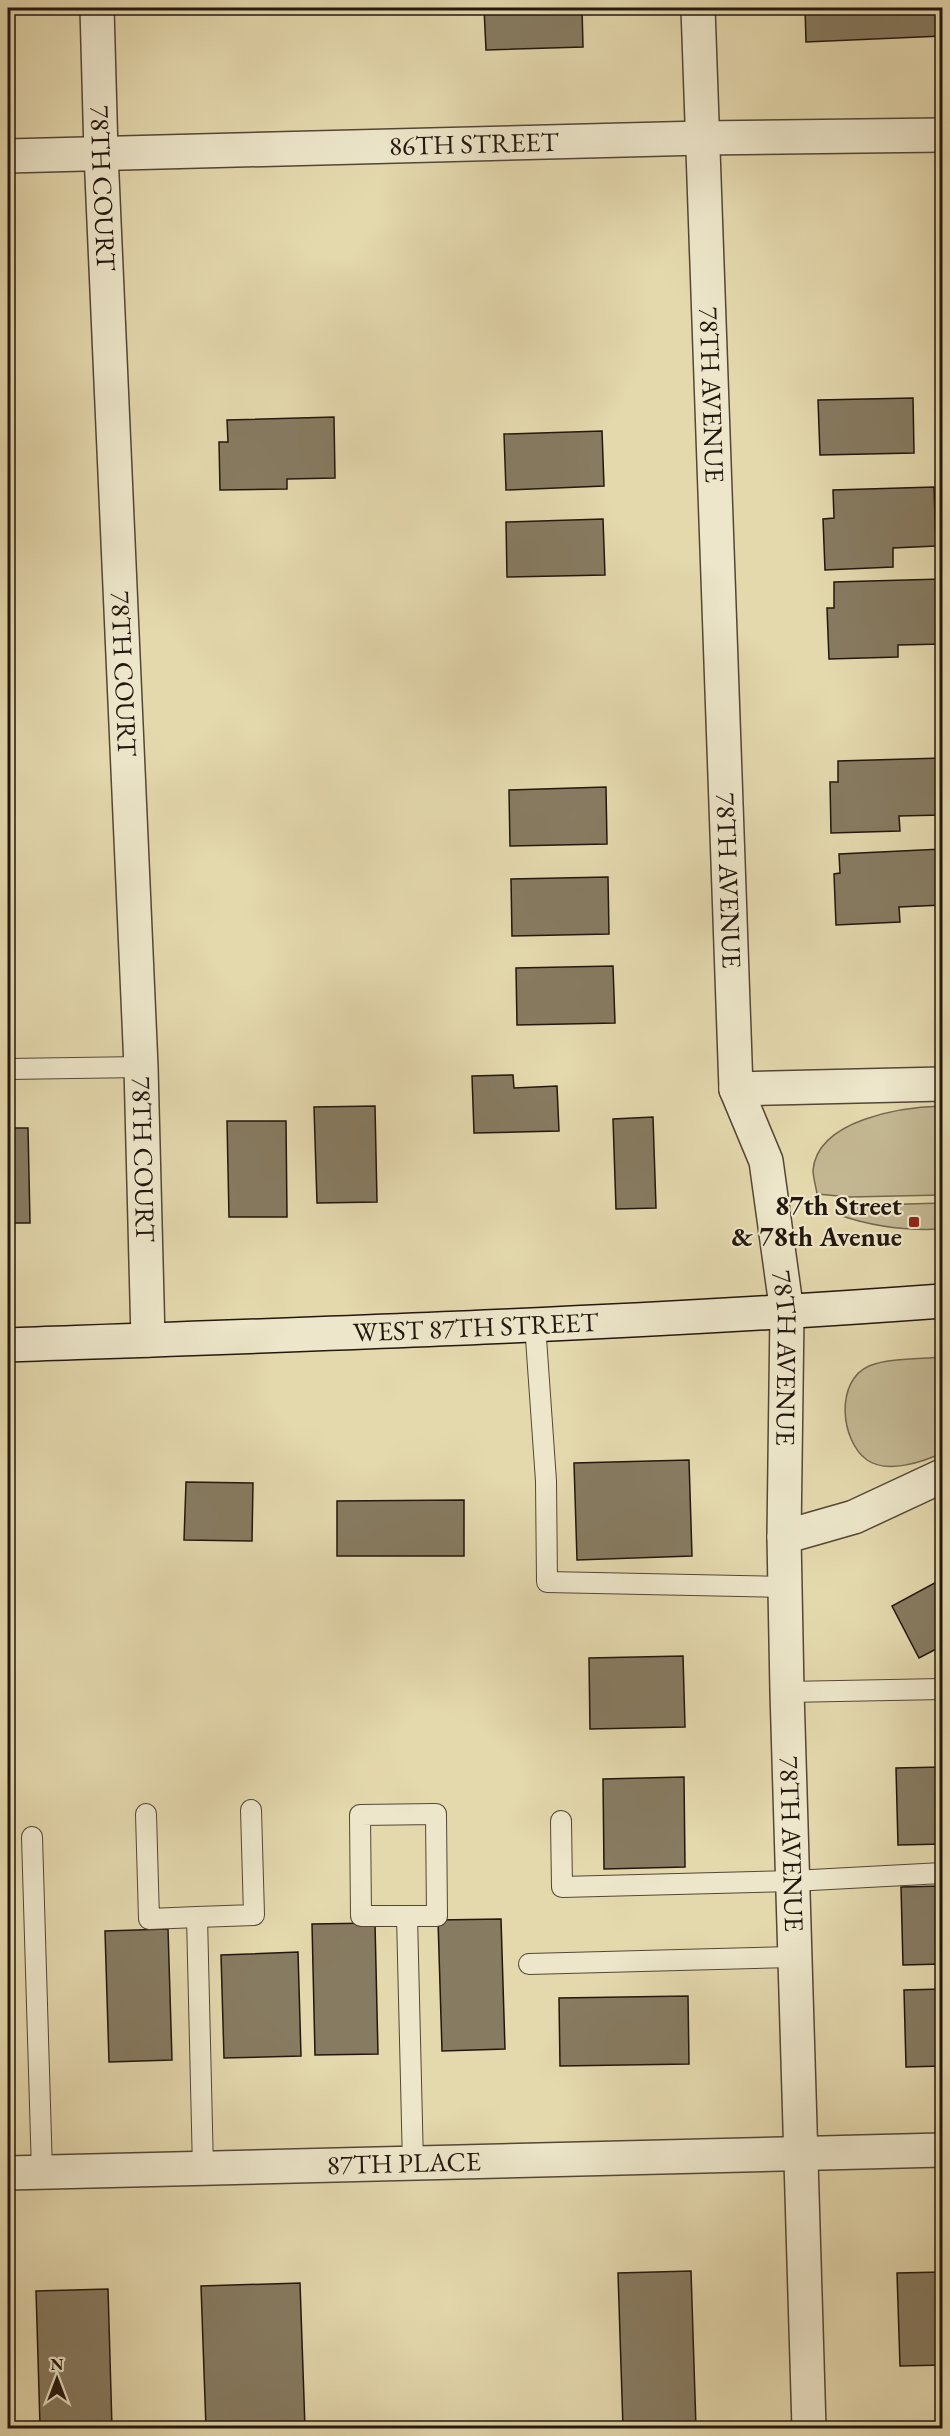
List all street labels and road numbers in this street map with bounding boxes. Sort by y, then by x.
street label: 78TH COURT [83,105,124,272]
street label: 86TH STREET [389,124,560,163]
street label: 78TH AVENUE [692,306,733,483]
street label: 78TH COURT [103,590,145,758]
street label: 78TH AVENUE [709,792,750,969]
street label: 78TH COURT [124,1076,164,1243]
street label: 78TH AVENUE [764,1268,805,1446]
street label: WEST 87TH STREET [352,1304,600,1350]
street label: 78TH AVENUE [772,1755,812,1932]
street label: 87TH PLACE [326,2143,481,2182]

